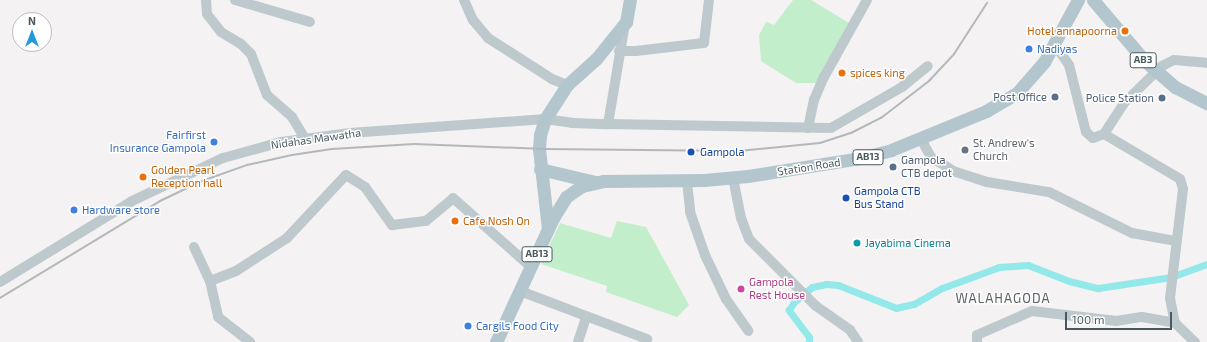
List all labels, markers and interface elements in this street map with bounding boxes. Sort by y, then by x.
north arrow [12,12,52,52]
text: N [28,14,36,27]
place label: Hotel annapoorna [1027,24,1117,38]
marker: Hotel annapoorna [1120,26,1130,36]
place label: Nadiyas [1037,42,1077,56]
marker: Nadiyas [1024,44,1034,54]
road number: AB3 [1129,52,1157,68]
place label: spices king [850,66,905,80]
marker: spices king [837,68,847,78]
place label: Post Office [993,90,1047,104]
place label: Police Station [1086,91,1154,105]
marker: Post Office [1050,92,1060,102]
marker: Police Station [1157,93,1167,103]
street label: Nidahas Mawatha [270,126,362,152]
place label: Fairfirst Insurance Gampola [110,129,206,155]
marker: Fairfirst Insurance Gampola [209,137,219,147]
place label: St. Andrew's Church [973,137,1035,163]
place label: Gampola [700,145,745,159]
marker: St. Andrew's Church [960,145,970,155]
marker: Gampola [685,146,697,158]
road number: AB13 [852,149,884,165]
place label: Gampola CTB depot [901,154,952,180]
street label: Station Road [777,156,841,178]
marker: Gampola CTB depot [888,162,898,172]
place label: Golden Pearl Reception hall [151,164,222,190]
marker: Golden Pearl Reception hall [138,172,148,182]
place label: Gampola CTB Bus Stand [854,185,920,211]
marker: Gampola CTB Bus Stand [841,193,851,203]
place label: Hardware store [82,203,160,217]
marker: Hardware store [69,205,79,215]
place label: Cafe Nosh On [463,214,530,228]
marker: Cafe Nosh On [450,216,460,226]
place label: Jayabima Cinema [865,236,951,250]
marker: Jayabima Cinema [852,238,862,248]
road number: AB13 [521,246,553,262]
place label: Gampola Rest House [749,276,805,302]
marker: Gampola Rest House [736,284,746,294]
district label: WALAHAGODA [955,290,1051,306]
scale bar [1067,304,1174,330]
text: 100 m [1072,312,1104,326]
place label: Cargils Food City [476,319,559,333]
marker: Cargils Food City [463,321,473,331]

